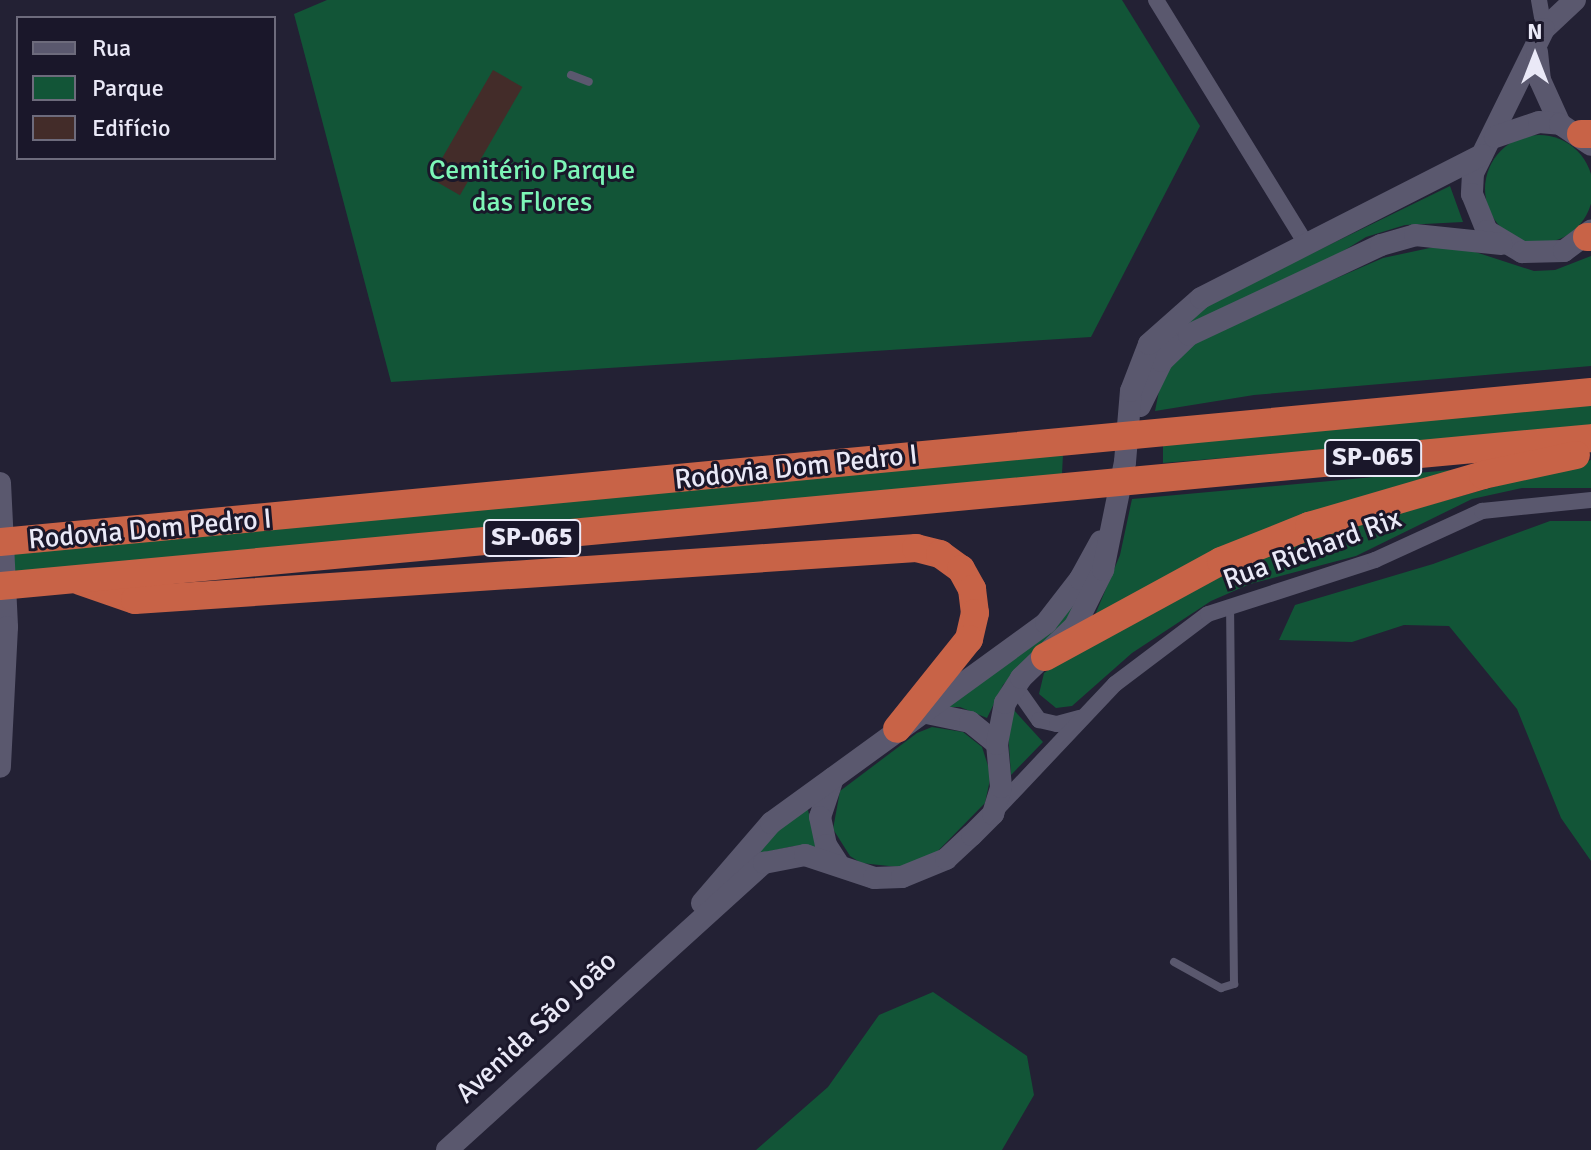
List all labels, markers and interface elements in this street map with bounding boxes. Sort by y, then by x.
legend [16,16,276,160]
north arrow [1495,16,1575,96]
text: N [1527,18,1543,45]
text: Rua [92,33,131,63]
text: Parque [92,73,164,103]
text: Edifício [92,113,170,143]
park label: Cemitério Parque das Flores [429,153,635,219]
road number: SP-065 [1323,436,1423,480]
street label: Rodovia Dom Pedro I [673,438,919,496]
street label: Rua Richard Rix [1218,501,1406,597]
street label: Rodovia Dom Pedro I [27,502,273,556]
road number: SP-065 [482,516,582,560]
street label: Avenida São João [449,944,623,1110]

